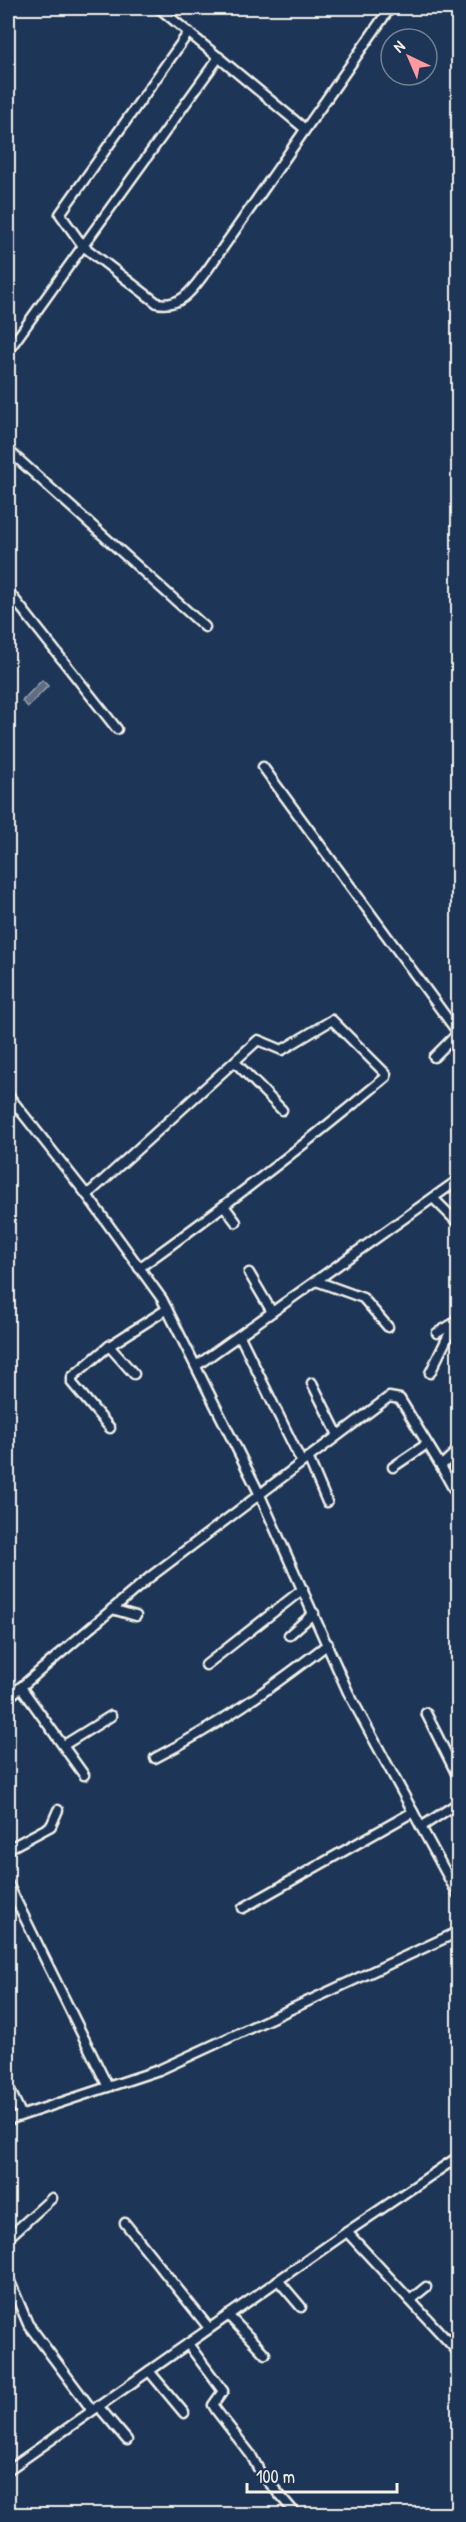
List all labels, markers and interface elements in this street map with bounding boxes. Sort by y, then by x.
north arrow [379,27,439,87]
text: N [388,35,410,57]
scale bar [247,2456,397,2494]
text: 100 m [256,2464,295,2489]

